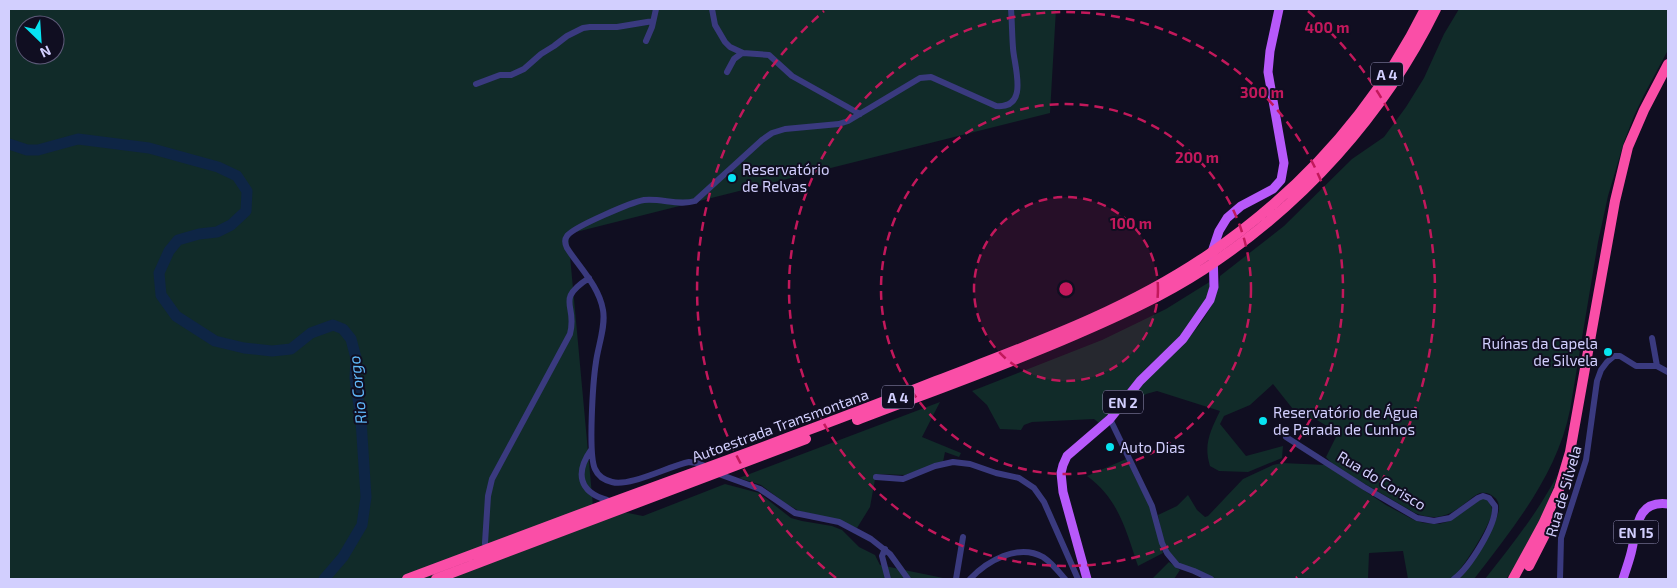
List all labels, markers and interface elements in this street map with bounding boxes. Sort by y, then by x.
north arrow [15,15,65,65]
text: 400 m [1305,18,1349,36]
text: N [38,42,54,62]
road number: A 4 [1371,62,1403,86]
text: 300 m [1240,83,1284,101]
text: 200 m [1175,148,1219,166]
place label: Reservatório de Relvas [742,160,830,195]
marker: Reservatório de Relvas [726,172,738,184]
text: 100 m [1110,214,1152,232]
centre of rings [1057,280,1075,298]
place label: Ruínas da Capela de Silvela [1482,334,1598,369]
marker: Ruínas da Capela de Silvela [1602,346,1614,358]
water label: Rio Corgo [344,355,370,425]
street label: Autoestrada Transmontana [689,385,871,465]
road number: A 4 [882,386,914,408]
road number: EN 2 [1103,391,1143,414]
place label: Reservatório de Água de Parada de Cunhos [1273,403,1418,438]
marker: Reservatório de Água de Parada de Cunhos [1257,415,1269,427]
place label: Auto Dias [1120,438,1185,456]
marker: Auto Dias [1104,441,1116,453]
street label: Rua de Silvela [1541,443,1585,539]
street label: Rua do Corisco [1334,447,1430,513]
road number: EN 15 [1614,520,1658,544]

